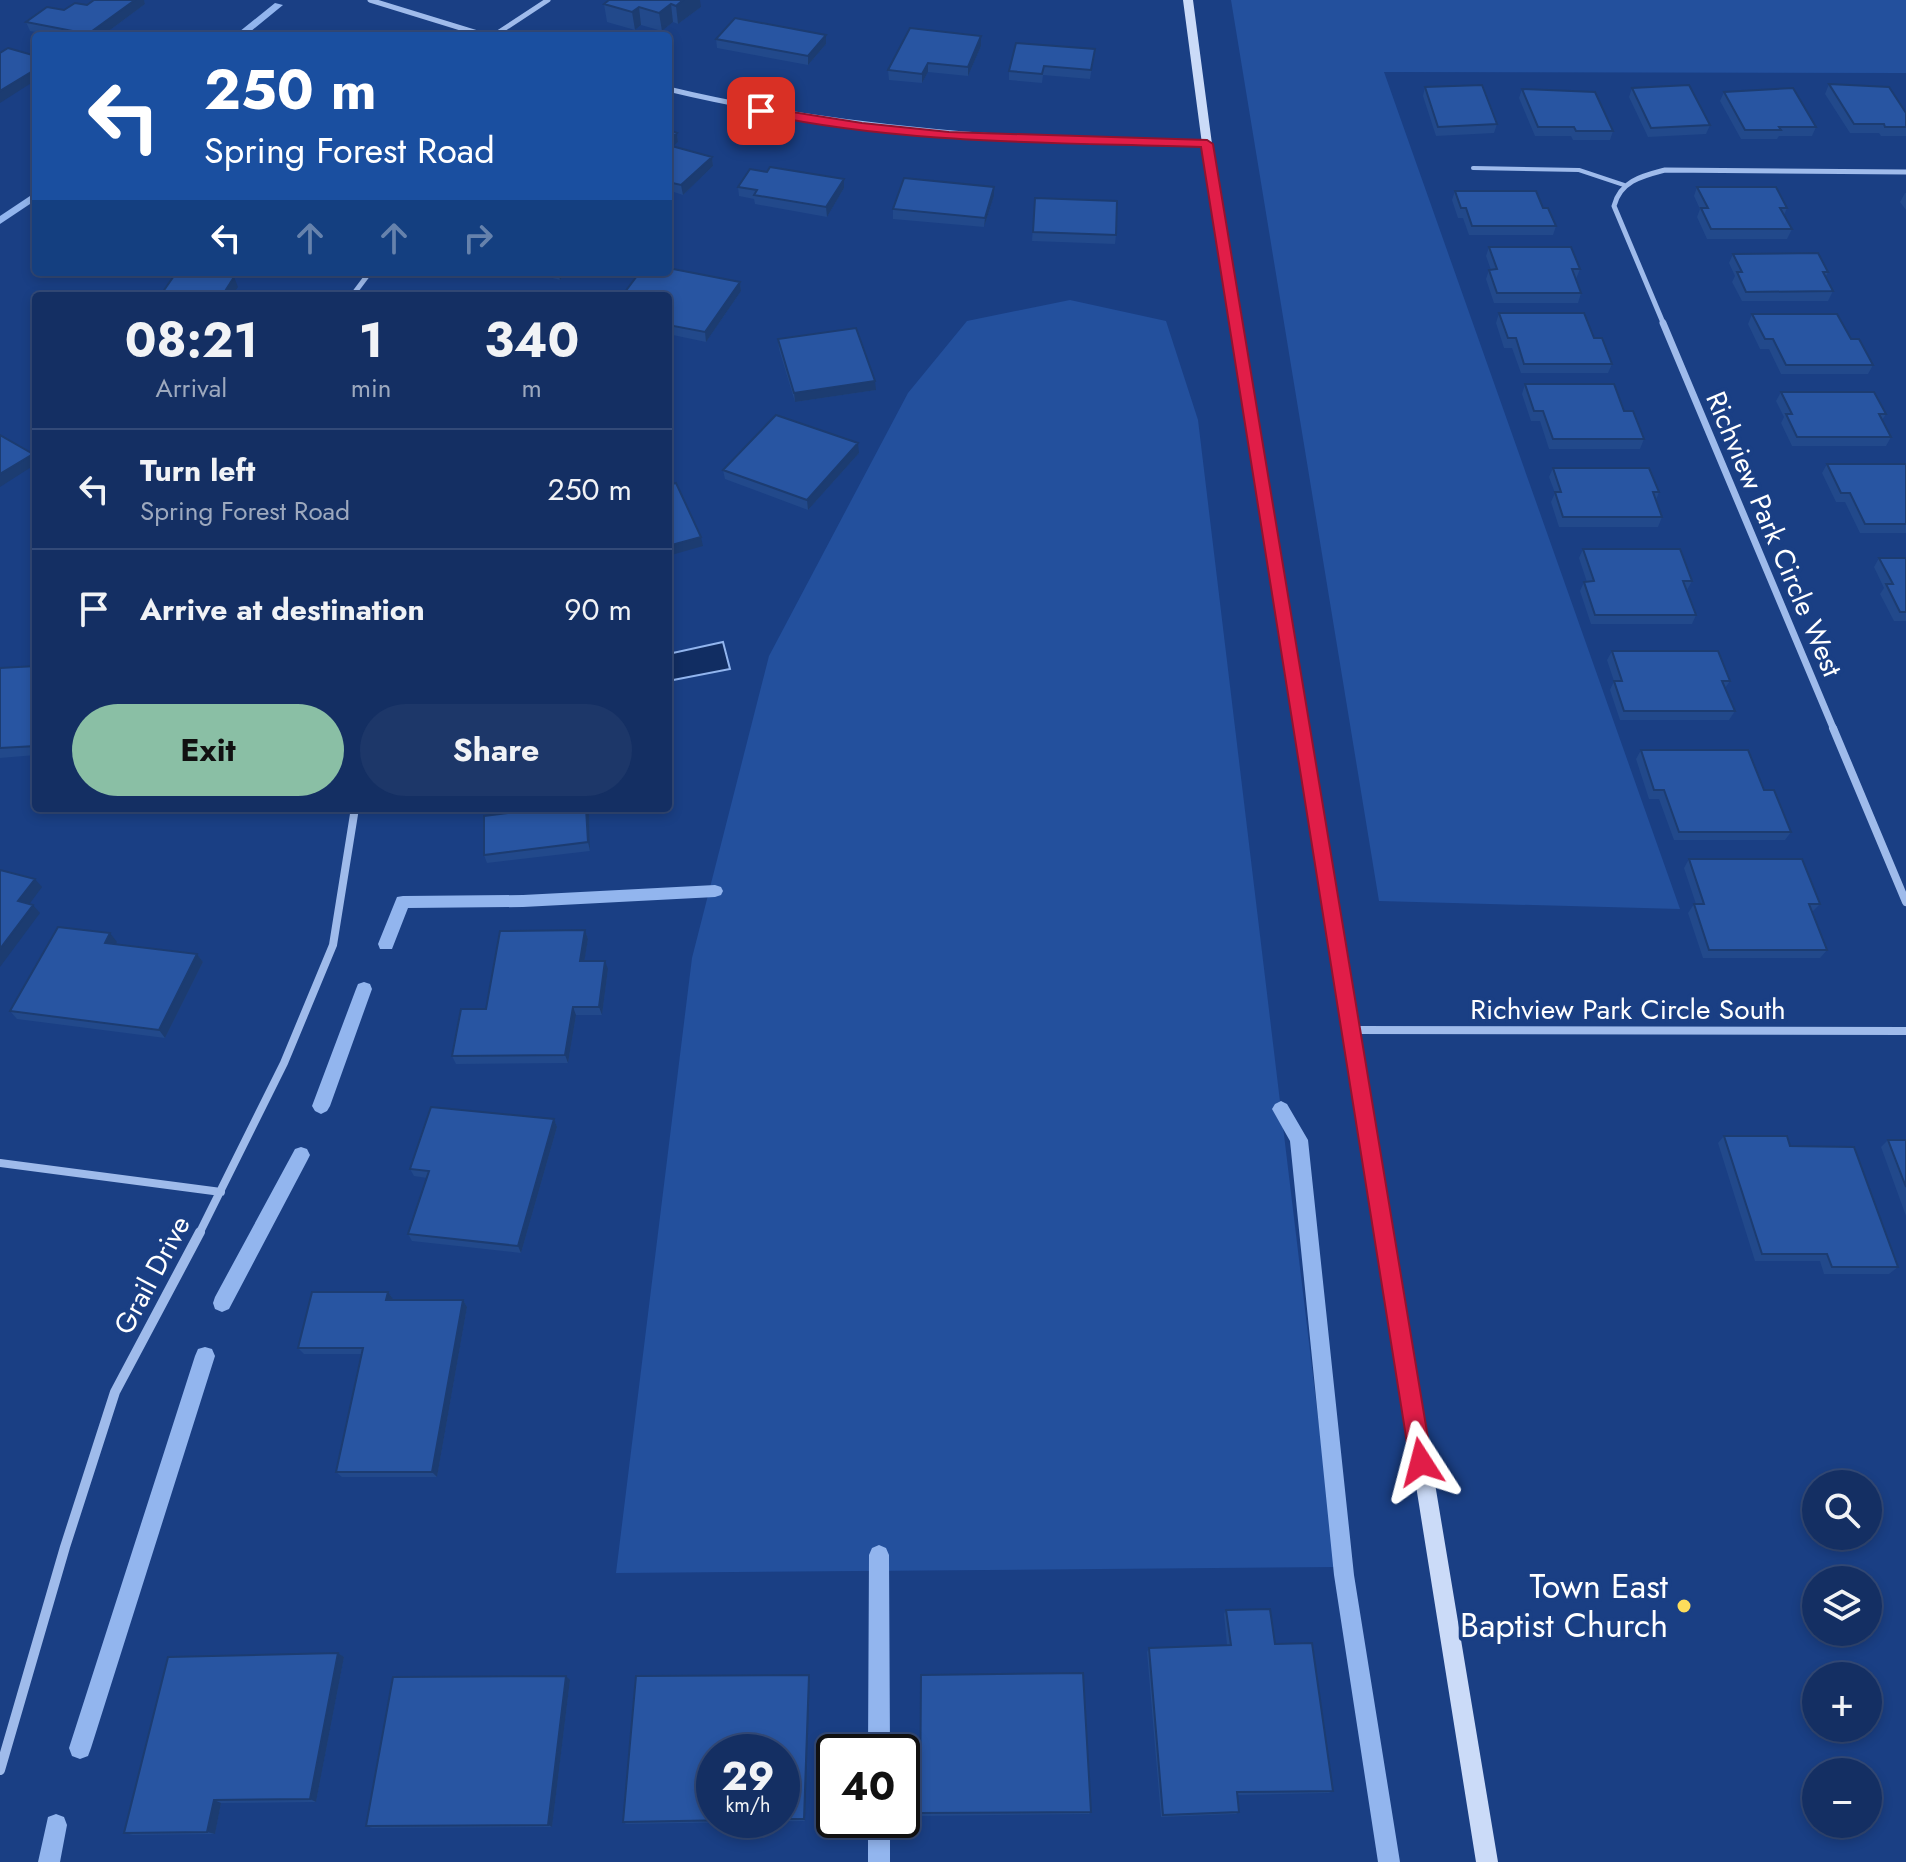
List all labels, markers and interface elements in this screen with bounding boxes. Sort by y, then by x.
text: 250 m [204,49,377,130]
icon: left [72,64,176,168]
pin [727,77,795,145]
icon: arrive [739,89,783,133]
text: Spring Forest Road [204,124,495,176]
icon: left [204,216,248,260]
icon: ahead [288,216,332,260]
icon: ahead [372,216,416,260]
icon: right [456,216,500,260]
text: 08:21 [125,306,258,375]
text: 1 [359,306,383,375]
text: 340 [484,306,579,375]
text: Arrival [156,369,227,407]
text: min [351,369,391,407]
text: m [522,369,542,407]
street label: Richview Park Circle West [1695,385,1853,683]
text: Turn left [140,449,255,492]
icon: left [72,467,116,511]
text: 250 m [548,468,632,511]
text: Spring Forest Road [140,492,350,530]
icon: arrive [72,587,116,631]
text: Arrive at destination [140,588,425,631]
text: 90 m [564,588,632,631]
button: Exit [72,704,344,796]
button: Share [360,704,632,796]
street label: Richview Park Circle South [1470,989,1786,1030]
street label: Grail Drive [104,1208,200,1342]
position arrow [1379,1420,1463,1504]
map controls [1802,1470,1882,1838]
button: search [1802,1470,1882,1550]
place label: Town East Baptist Church [1460,1562,1668,1650]
button: layers [1802,1566,1882,1646]
marker: Town East Baptist Church [1675,1597,1693,1615]
button: + [1802,1662,1882,1742]
speed limit sign: 40 [816,1734,920,1838]
text: 29 [722,1747,775,1805]
button: − [1802,1758,1882,1838]
text: km/h [725,1791,771,1820]

